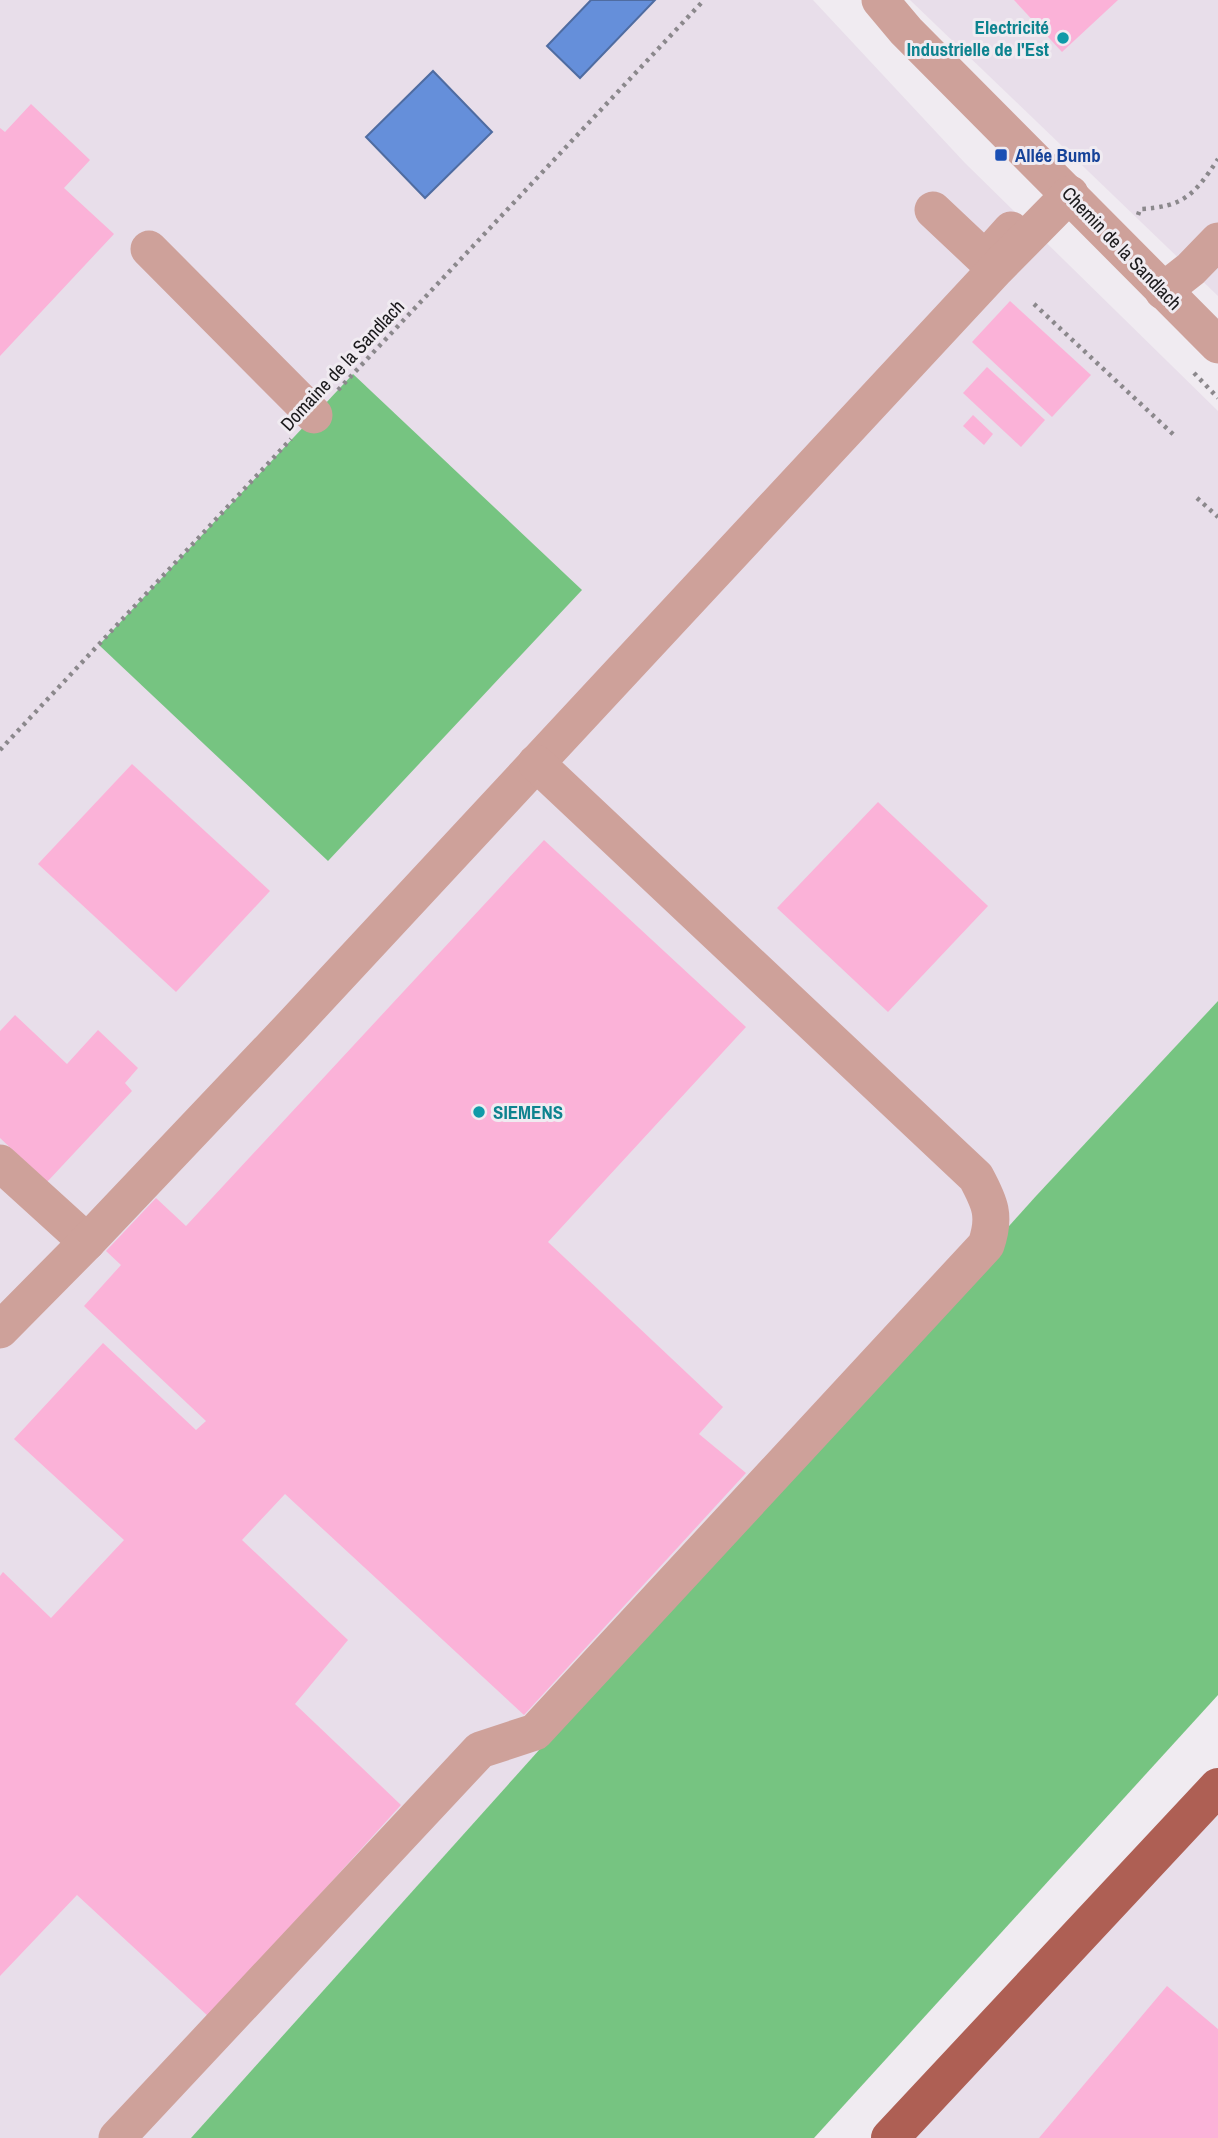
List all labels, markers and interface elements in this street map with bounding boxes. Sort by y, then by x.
place label: Electricité Industrielle de l'Est [907,14,1049,62]
marker: Electricité Industrielle de l'Est [1055,30,1071,46]
place label: Allée Bumb [1015,142,1101,168]
marker: Allée Bumb [993,147,1009,163]
street label: Chemin de la Sandlach [1056,181,1188,315]
street label: Domaine de la Sandlach [274,294,410,436]
place label: SIEMENS [493,1099,563,1125]
marker: SIEMENS [471,1104,487,1120]

